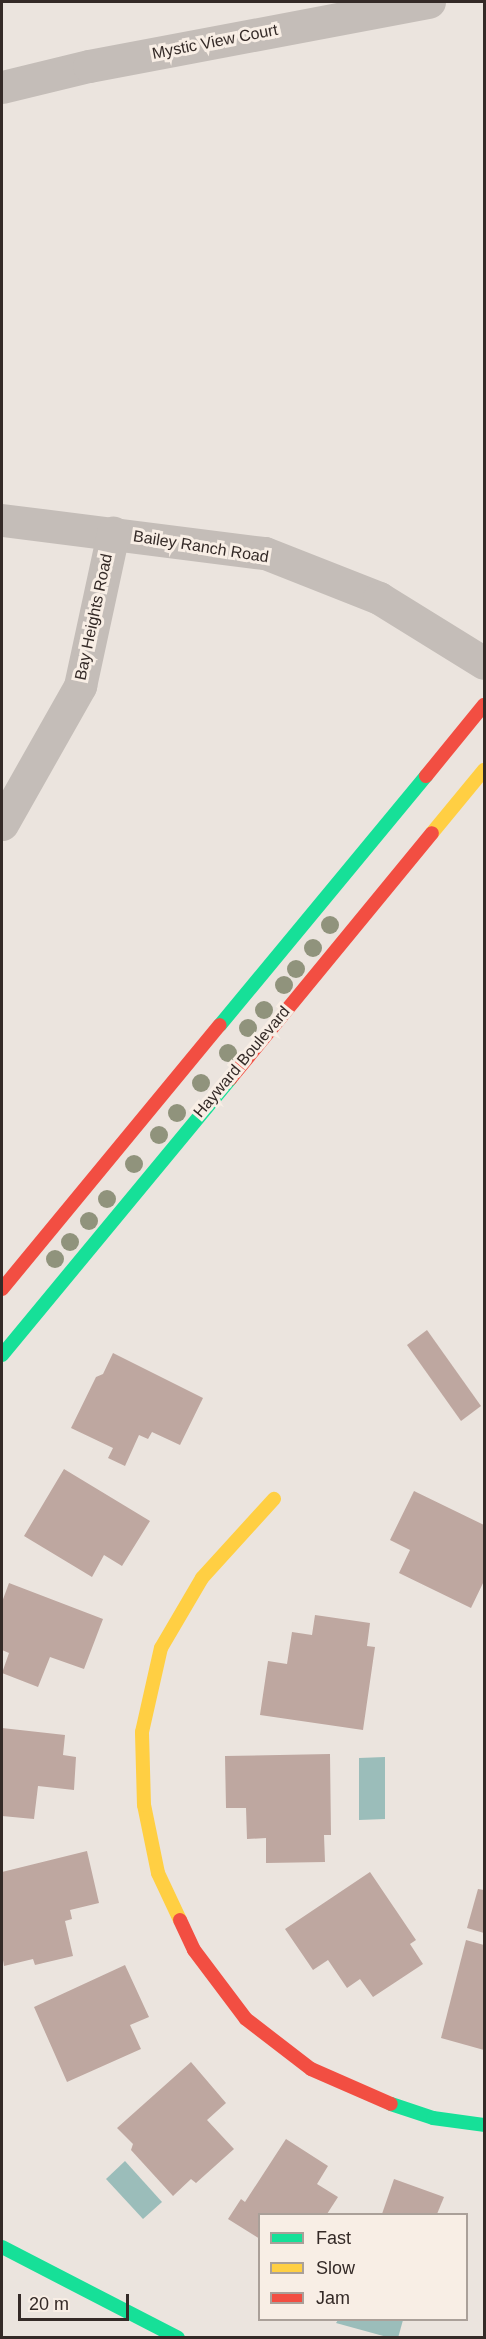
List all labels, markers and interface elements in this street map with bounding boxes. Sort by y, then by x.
street label: Mystic View Court [150,20,280,64]
street label: Bailey Ranch Road [132,527,270,567]
street label: Bay Heights Road [71,552,117,682]
street label: Hayward Boulevard [190,1002,294,1122]
legend [258,2213,468,2321]
text: Fast [316,2228,351,2248]
text: Slow [316,2258,355,2278]
scale bar [21,2282,132,2320]
text: Jam [316,2288,350,2308]
text: 20 m [29,2294,69,2314]

